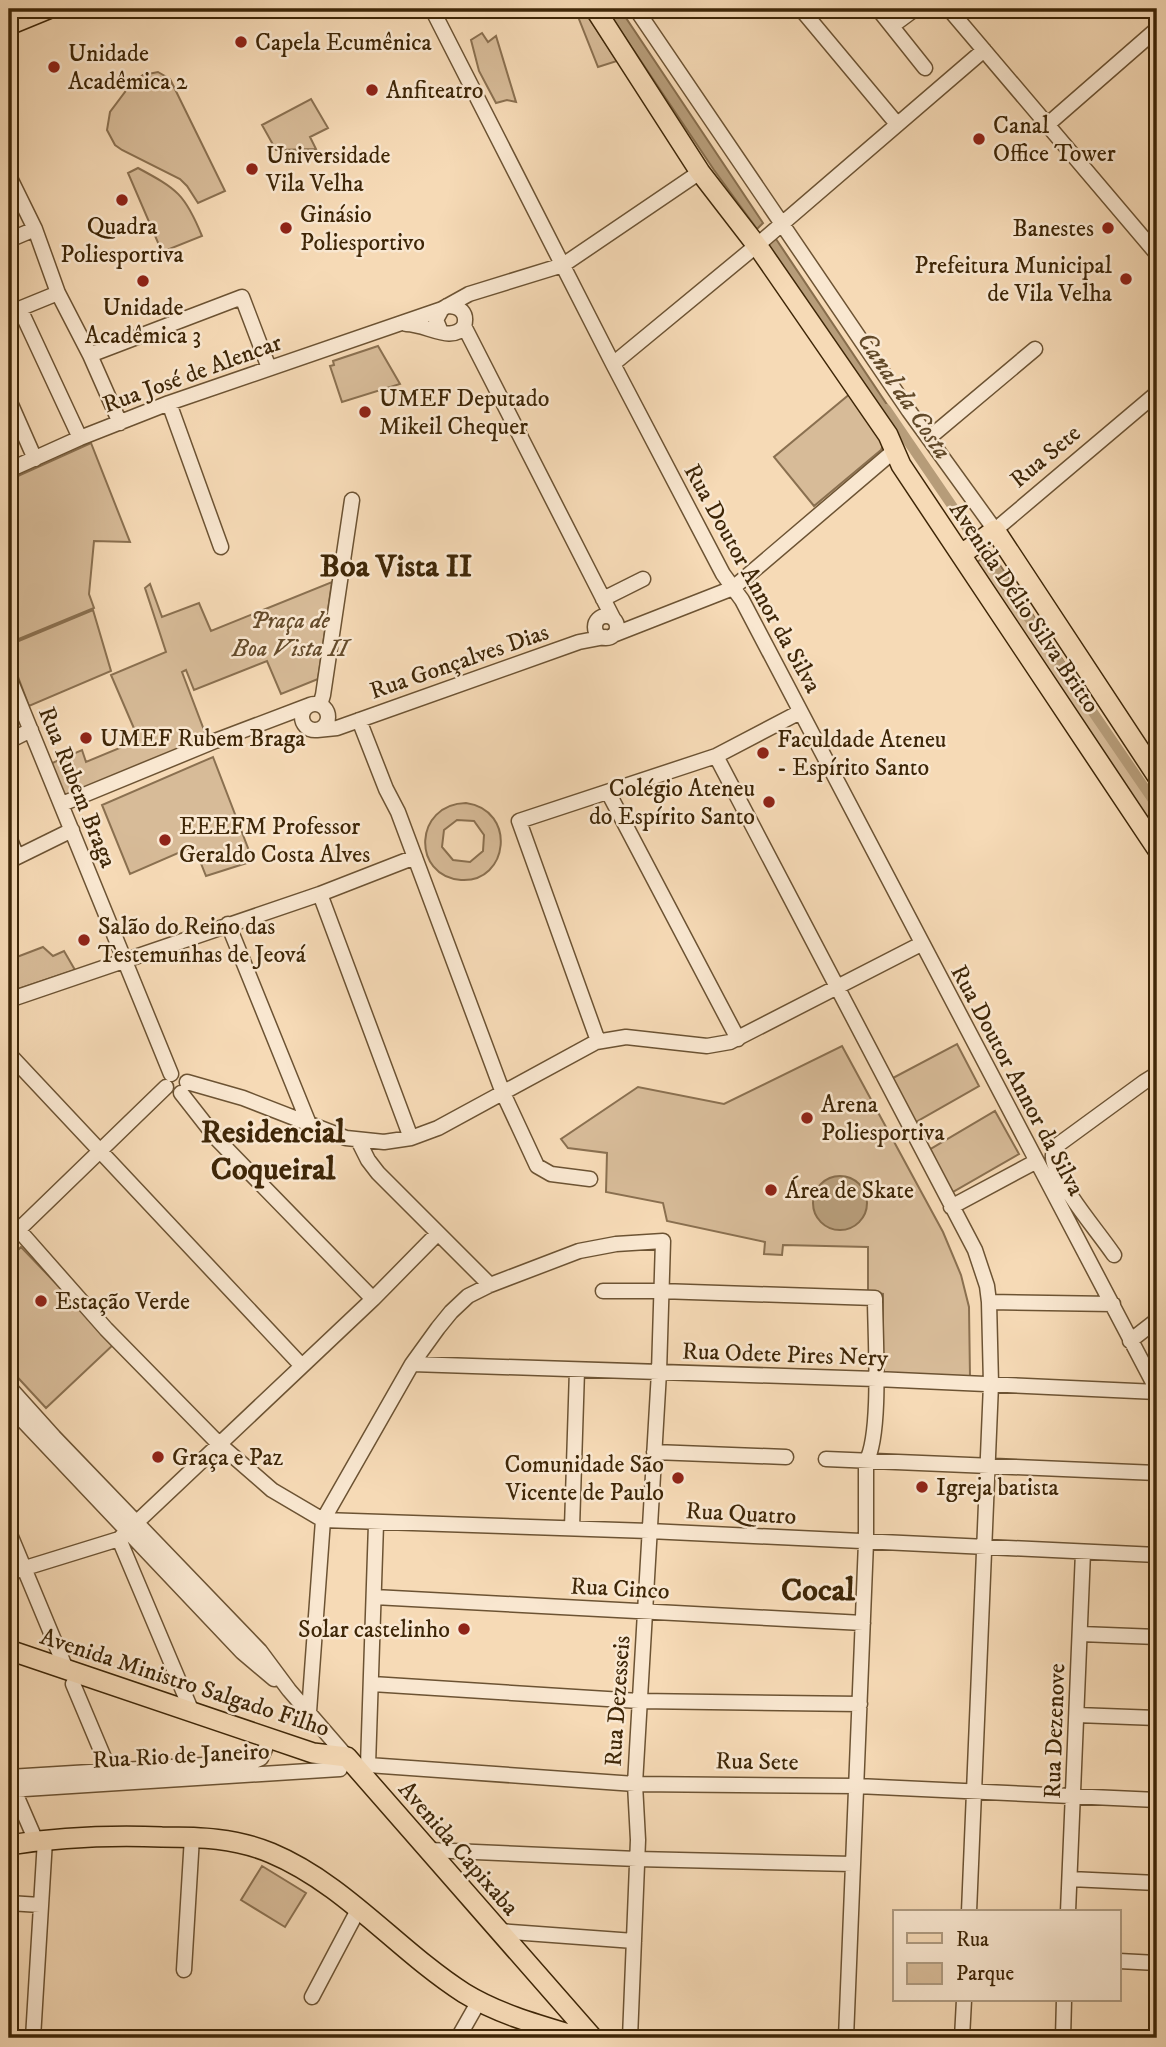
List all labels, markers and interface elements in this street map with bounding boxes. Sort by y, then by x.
place label: Capela Ecumênica [255,28,433,58]
marker: Capela Ecumênica [233,34,249,50]
place label: Unidade Acadêmica 2 [68,39,188,97]
marker: Unidade Acadêmica 2 [46,59,62,75]
place label: Anfiteatro [386,76,483,106]
marker: Anfiteatro [364,82,380,98]
place label: Canal Office Tower [993,111,1116,169]
marker: Canal Office Tower [971,131,987,147]
place label: Universidade Vila Velha [265,141,390,199]
marker: Universidade Vila Velha [244,161,260,177]
marker: Quadra Poliesportiva [114,192,130,208]
place label: Ginásio Poliesportivo [300,200,425,258]
place label: Quadra Poliesportiva [60,212,185,270]
place label: Banestes [1013,214,1094,244]
marker: Ginásio Poliesportivo [278,220,294,236]
marker: Banestes [1100,220,1116,236]
place label: Prefeitura Municipal de Vila Velha [914,251,1113,309]
marker: Prefeitura Municipal de Vila Velha [1118,271,1134,287]
marker: Unidade Acadêmica 3 [135,273,151,289]
place label: Unidade Acadêmica 3 [85,293,201,351]
water label: Canal da Costa [849,326,959,466]
street label: Rua José de Alencar [99,328,286,420]
place label: UMEF Deputado Mikeil Chequer [379,384,549,442]
marker: UMEF Deputado Mikeil Chequer [357,404,373,420]
street label: Rua Sete [1004,419,1087,495]
street label: Rua Doutor Annor da Silva [677,459,828,699]
street label: Avenida Délio Silva Britto [942,496,1106,719]
district label: Boa Vista II [320,547,472,587]
park label: Praça de Boa Vista II [231,606,352,664]
street label: Rua Gonçalves Dias [366,617,553,707]
street label: Rua Rubem Braga [31,703,123,873]
place label: UMEF Rubem Braga [100,724,306,754]
place label: Faculdade Ateneu - Espírito Santo [777,725,946,783]
marker: UMEF Rubem Braga [78,730,94,746]
marker: Faculdade Ateneu - Espírito Santo [755,745,771,761]
place label: Colégio Ateneu do Espírito Santo [589,774,755,832]
marker: Colégio Ateneu do Espírito Santo [761,794,777,810]
place label: EEEFM Professor Geraldo Costa Alves [179,812,370,870]
marker: EEEFM Professor Geraldo Costa Alves [157,832,173,848]
place label: Salão do Reino das Testemunhas de Jeová [98,912,307,970]
marker: Salão do Reino das Testemunhas de Jeová [76,932,92,948]
street label: Rua Doutor Annor da Silva [943,960,1091,1202]
place label: Arena Poliesportiva [821,1090,945,1148]
marker: Arena Poliesportiva [799,1110,815,1126]
district label: Residencial Coqueiral [201,1113,346,1190]
place label: Área de Skate [785,1175,914,1206]
marker: Área de Skate [763,1182,779,1198]
place label: Estação Verde [55,1287,190,1317]
marker: Estação Verde [33,1293,49,1309]
street label: Rua Odete Pires Nery [681,1336,889,1374]
place label: Graça e Paz [172,1443,284,1473]
marker: Graça e Paz [150,1449,166,1465]
place label: Comunidade São Vicente de Paulo [504,1450,664,1508]
marker: Comunidade São Vicente de Paulo [670,1470,686,1486]
place label: Igreja batista [936,1473,1060,1503]
marker: Igreja batista [914,1479,930,1495]
street label: Rua Quatro [685,1496,797,1532]
street label: Rua Cinco [570,1571,670,1607]
district label: Cocal [781,1571,855,1611]
place label: Solar castelinho [298,1615,450,1645]
marker: Solar castelinho [456,1621,472,1637]
street label: Avenida Ministro Salgado Filho [36,1622,333,1744]
street label: Rua Dezesseis [598,1635,638,1768]
street label: Rua Dezenove [1038,1663,1072,1799]
street label: Rua Rio de Janeiro [92,1736,270,1776]
street label: Rua Sete [715,1746,799,1778]
street label: Avenida Capixaba [391,1775,526,1923]
legend [893,1910,1120,2002]
text: Rua [956,1927,989,1953]
text: Parque [956,1961,1014,1987]

